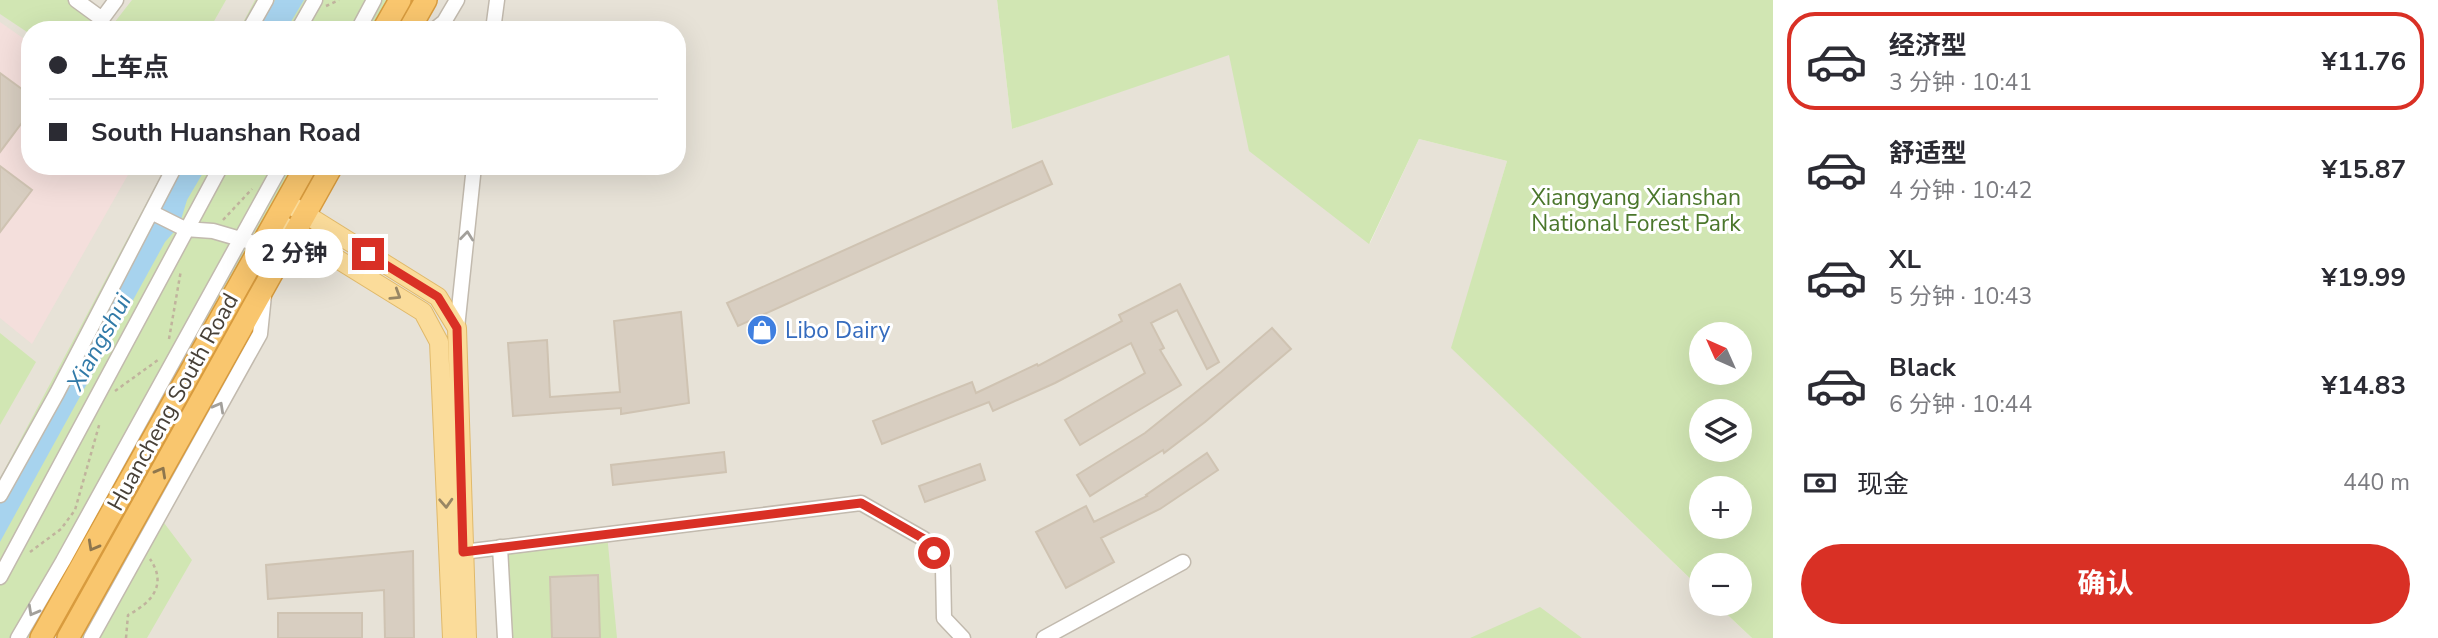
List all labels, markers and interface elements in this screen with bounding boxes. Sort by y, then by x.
text: 经济型 [1889,28,1967,63]
icon: car [1805,30,1868,93]
text: ¥11.76 [2322,44,2406,79]
text: 上车点 [91,50,169,85]
text: 3 分钟 · 10:41 [1889,67,2032,98]
text: South Huanshan Road [91,115,361,150]
text: 舒适型 [1889,136,1967,171]
icon: car [1805,138,1868,201]
text: ¥15.87 [2322,152,2406,187]
text: 4 分钟 · 10:42 [1889,175,2032,206]
park label: Xiangyang Xianshan National Forest Park [1531,182,1741,239]
callout: 2 分钟 [246,230,344,278]
one-way arrow [459,230,474,242]
text: 2 分钟 [261,238,327,269]
route end [352,238,384,270]
text: XL [1889,242,1921,277]
icon: car [1805,246,1868,309]
text: ¥19.99 [2322,260,2406,295]
text: 5 分钟 · 10:43 [1889,281,2032,312]
one-way arrow [388,286,401,299]
water label: Xiangshui [59,288,139,397]
street label: Huancheng South Road [100,288,246,516]
shop icon: Libo Dairy [745,313,779,347]
place label: Libo Dairy [785,315,890,346]
north arrow [1689,322,1752,385]
map controls [1689,322,1752,616]
text: Black [1889,350,1956,385]
icon: car [1805,354,1868,417]
text: ¥14.83 [2322,368,2406,403]
text: 6 分钟 · 10:44 [1889,389,2032,420]
button: layers [1689,399,1752,462]
one-way arrow [211,401,224,414]
icon: cash [1801,464,1839,502]
one-way arrow [153,466,166,479]
text: 现金 [1857,467,1909,502]
text: 440 m [2343,467,2410,498]
button: + [1689,476,1752,539]
one-way arrow [439,498,454,509]
route start [918,537,950,569]
one-way arrow [88,539,101,551]
button: 确认 [1801,544,2410,624]
button: − [1689,553,1752,616]
one-way arrow [28,604,41,617]

